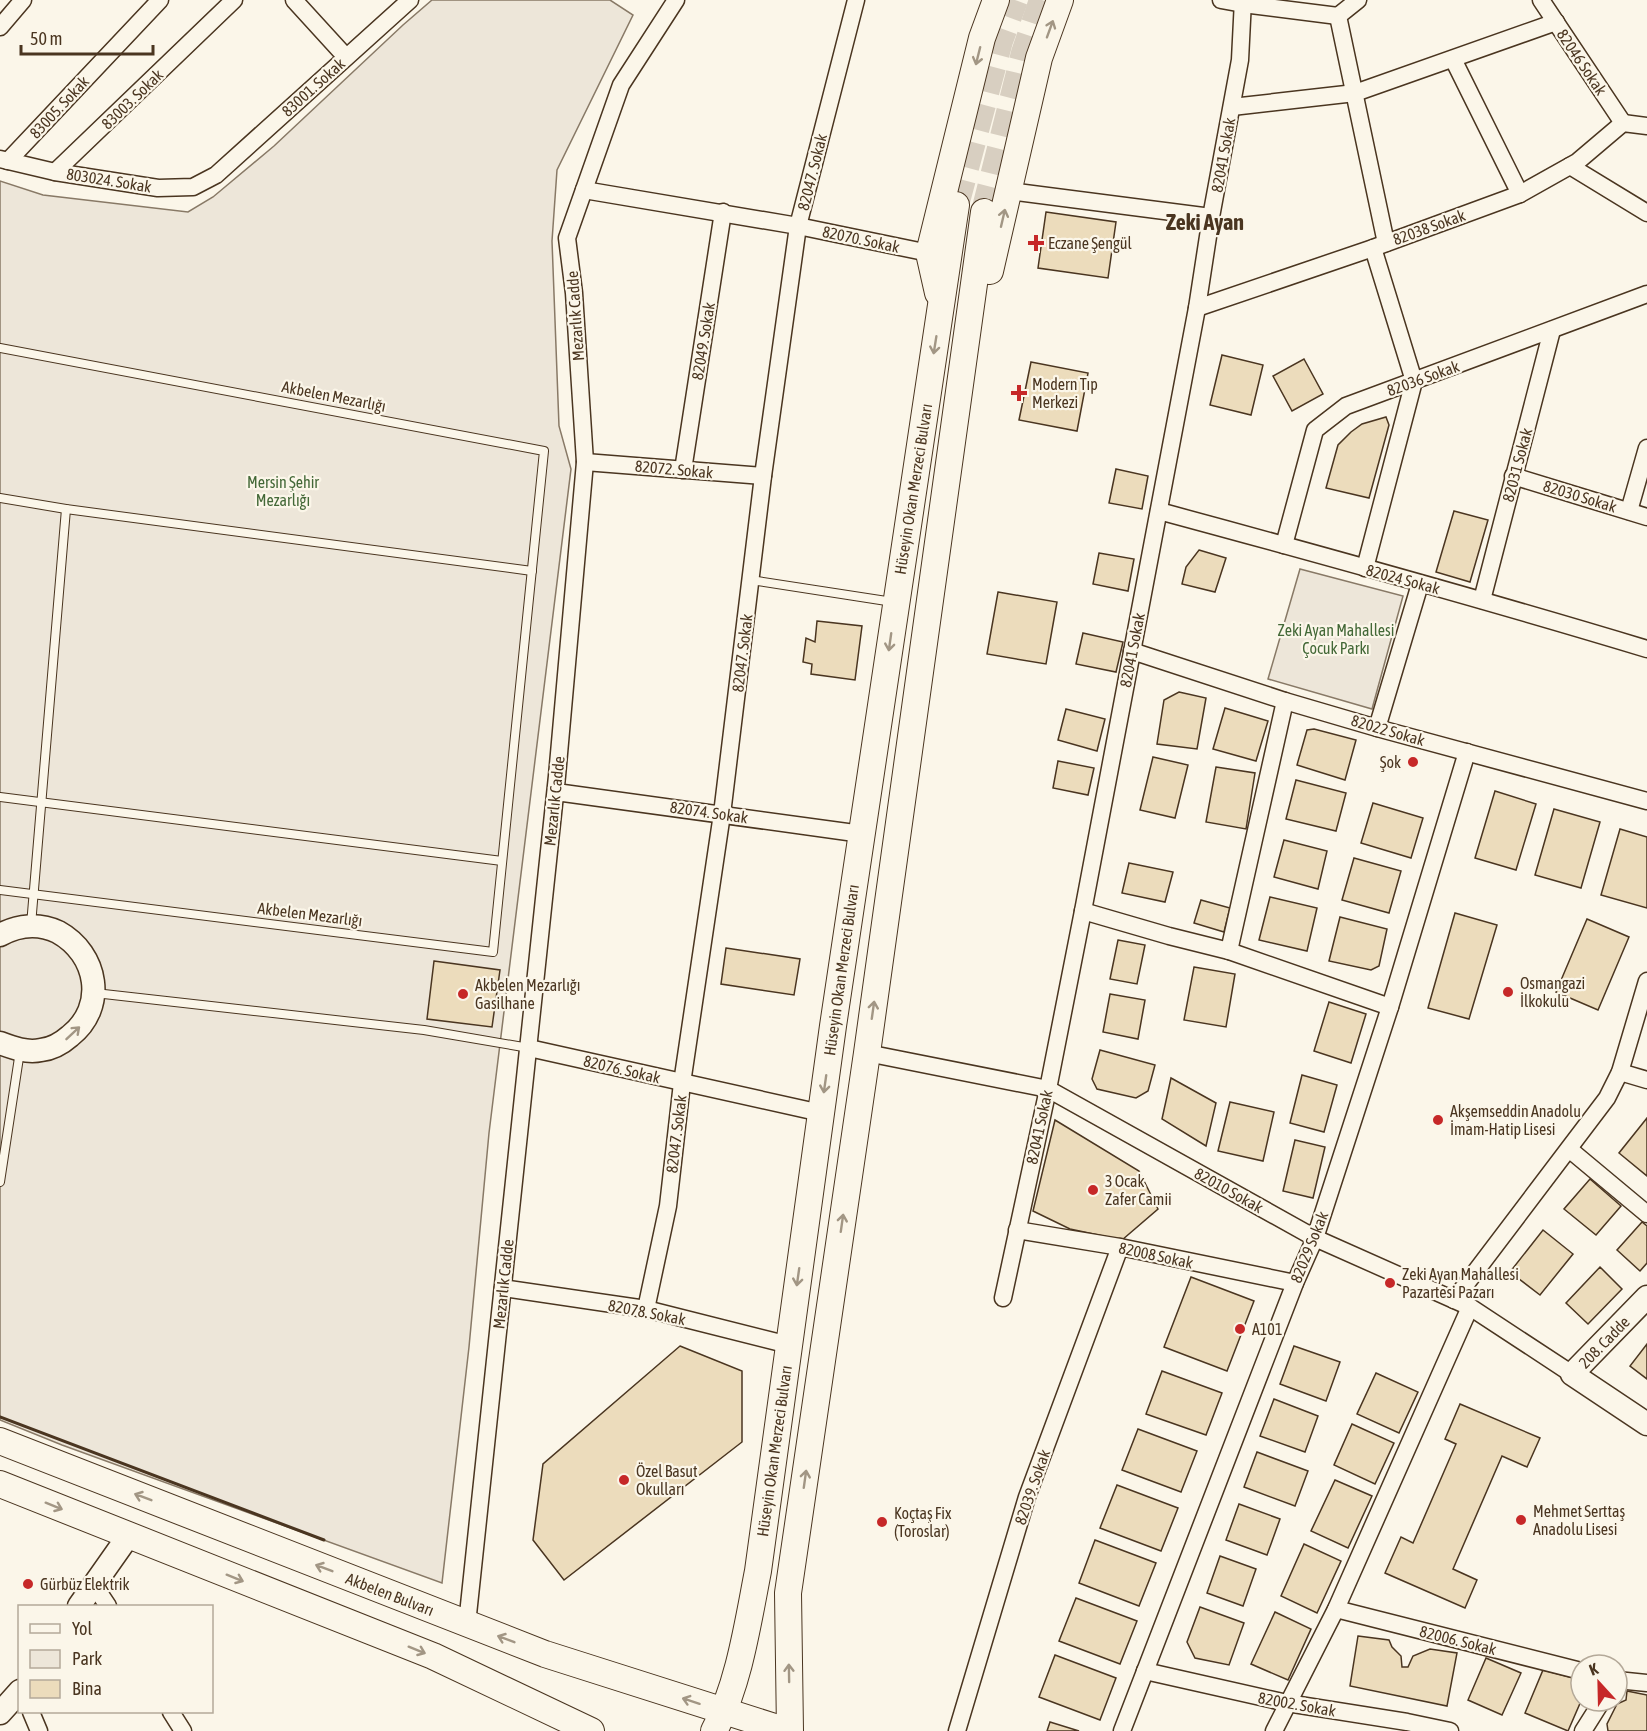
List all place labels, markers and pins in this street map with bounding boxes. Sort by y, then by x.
place label: Eczane Şengül [1048,234,1133,253]
marker: Eczane Şengül [1029,236,1043,250]
place label: Modern Tıp Merkezi [1032,375,1098,411]
marker: Modern Tıp Merkezi [1010,384,1028,402]
place label: Şok [1380,753,1401,772]
marker: Şok [1406,755,1420,769]
place label: Osmangazi İlkokulu [1520,974,1585,1010]
place label: Akbelen Mezarlığı Gasilhane [475,976,580,1012]
marker: Osmangazi İlkokulu [1501,985,1515,999]
marker: Akbelen Mezarlığı Gasilhane [456,987,470,1001]
place label: Akşemseddin Anadolu İmam-Hatip Lisesi [1450,1102,1581,1139]
marker: Akşemseddin Anadolu İmam-Hatip Lisesi [1431,1113,1445,1127]
place label: 3 Ocak Zafer Camii [1105,1172,1172,1208]
marker: 3 Ocak Zafer Camii [1086,1183,1100,1197]
place label: Zeki Ayan Mahallesi Pazartesi Pazarı [1402,1265,1519,1301]
marker: Zeki Ayan Mahallesi Pazartesi Pazarı [1383,1276,1397,1290]
place label: A101 [1252,1320,1282,1338]
marker: A101 [1233,1322,1247,1336]
place label: Özel Basut Okulları [636,1462,698,1498]
marker: Özel Basut Okulları [617,1473,631,1487]
place label: Mehmet Serttaş Anadolu Lisesi [1533,1502,1626,1538]
place label: Koçtaş Fix (Toroslar) [894,1504,952,1541]
marker: Mehmet Serttaş Anadolu Lisesi [1514,1513,1528,1527]
marker: Koçtaş Fix (Toroslar) [875,1515,889,1529]
place label: Gürbüz Elektrik [40,1575,129,1593]
marker: Gürbüz Elektrik [21,1577,35,1591]

